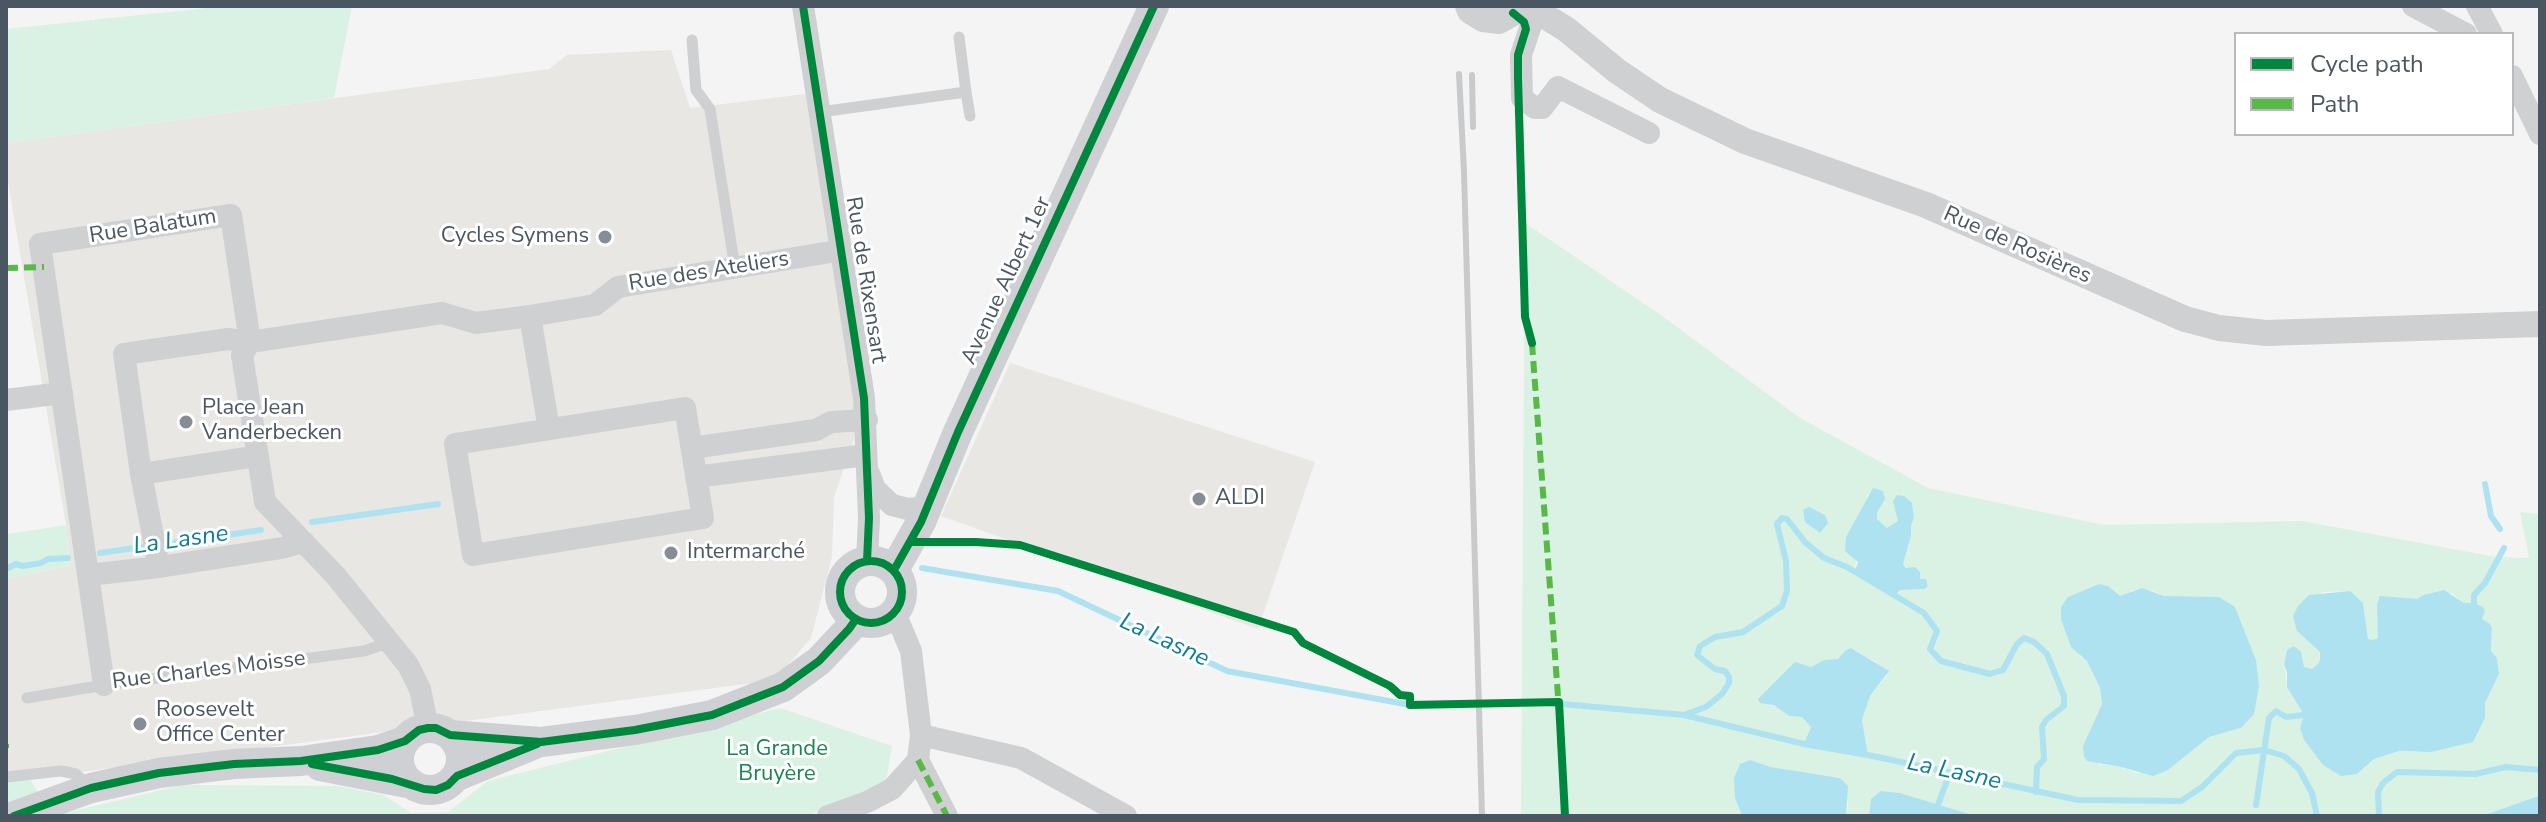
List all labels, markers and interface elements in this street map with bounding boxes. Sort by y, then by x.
legend [2234,32,2514,136]
text: Cycle path [2310,48,2424,80]
text: Path [2310,88,2359,120]
street label: Avenue Albert 1er [957,193,1057,369]
street label: Rue de Rixensart [839,195,891,365]
street label: Rue de Rosières [1939,202,2095,290]
street label: Rue Balatum [88,204,218,250]
place label: Cycles Symens [441,224,589,250]
marker: Cycles Symens [596,228,614,246]
street label: Rue des Ateliers [627,246,791,298]
place label: Place Jean Vanderbecken [202,396,342,448]
marker: Place Jean Vanderbecken [177,413,195,431]
place label: ALDI [1215,486,1265,512]
marker: ALDI [1190,490,1208,508]
water label: La Lasne [132,520,230,562]
place label: Intermarché [687,540,805,566]
marker: Intermarché [662,544,680,562]
water label: La Lasne [1115,608,1213,674]
street label: Rue Charles Moisse [111,646,307,696]
place label: Roosevelt Office Center [156,698,285,750]
marker: Roosevelt Office Center [131,715,149,733]
park label: La Grande Bruyère [726,737,828,788]
water label: La Lasne [1904,749,2004,797]

